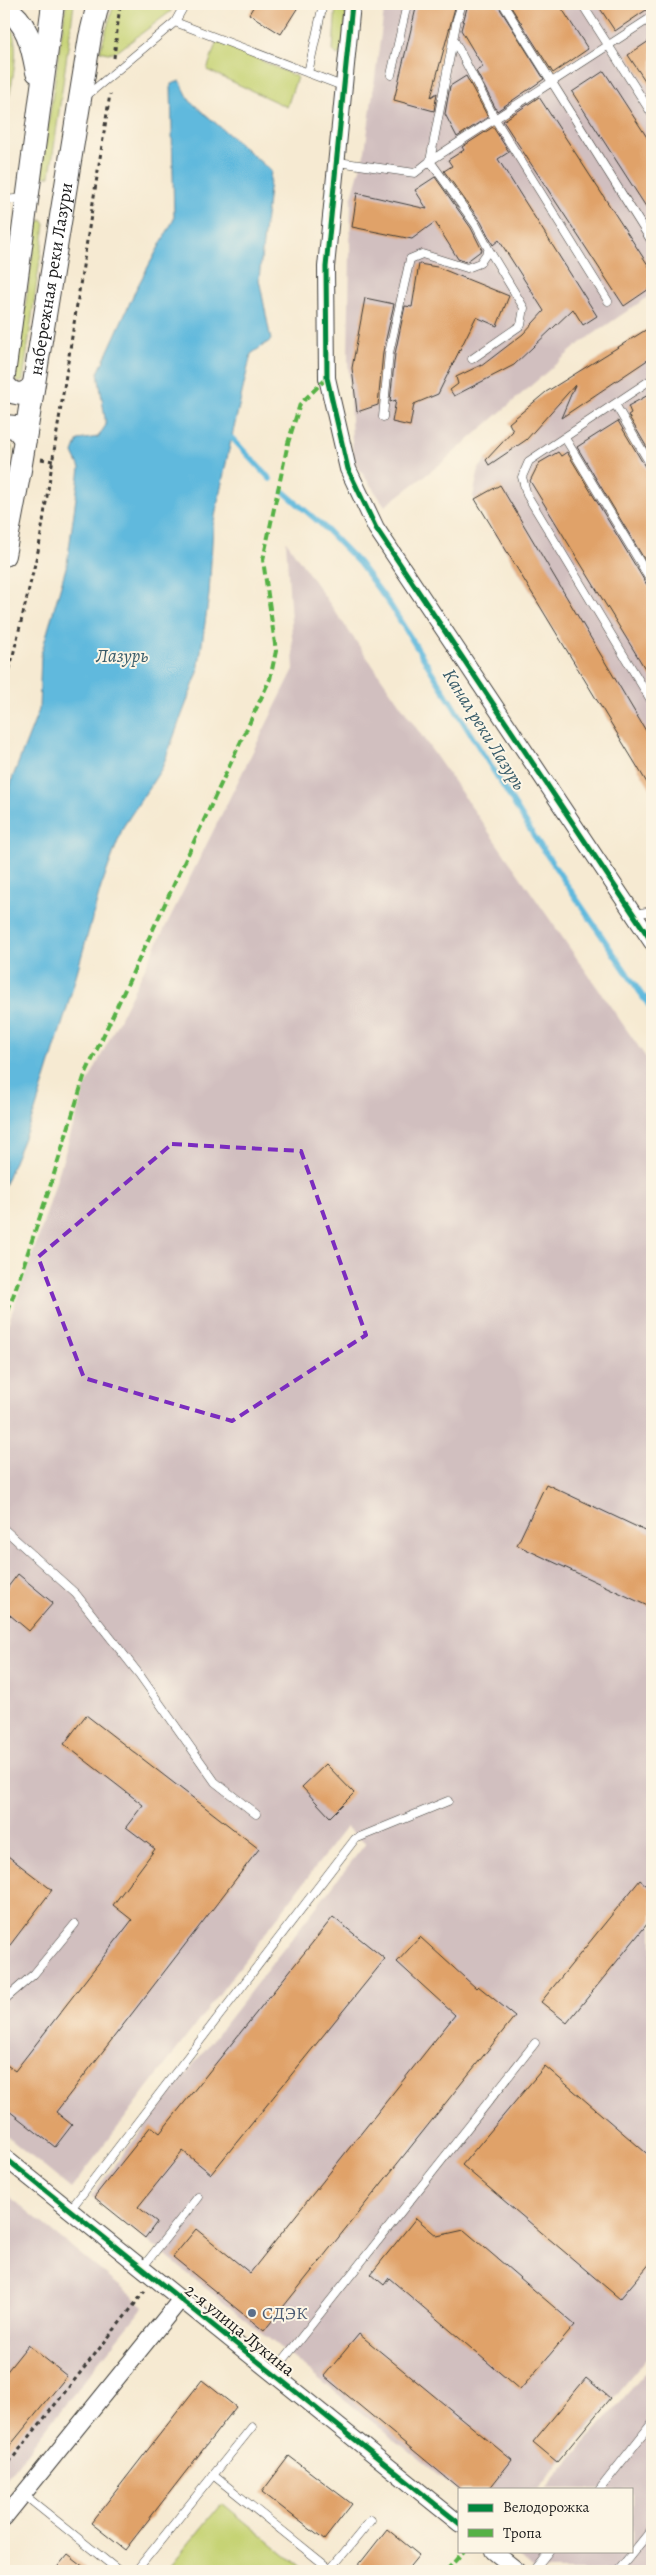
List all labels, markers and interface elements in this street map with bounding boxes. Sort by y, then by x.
street label: набережная реки Лазури [23,181,78,377]
water label: Лазурь [95,643,148,669]
water label: Канал реки Лазурь [436,664,532,795]
street label: 2-я улица Лукина [180,2278,300,2382]
place label: СДЭК [262,2301,308,2325]
marker: СДЭК [246,2307,258,2319]
legend [458,2488,634,2552]
text: Велодорожка [503,2497,590,2517]
text: Тропа [503,2523,542,2543]

